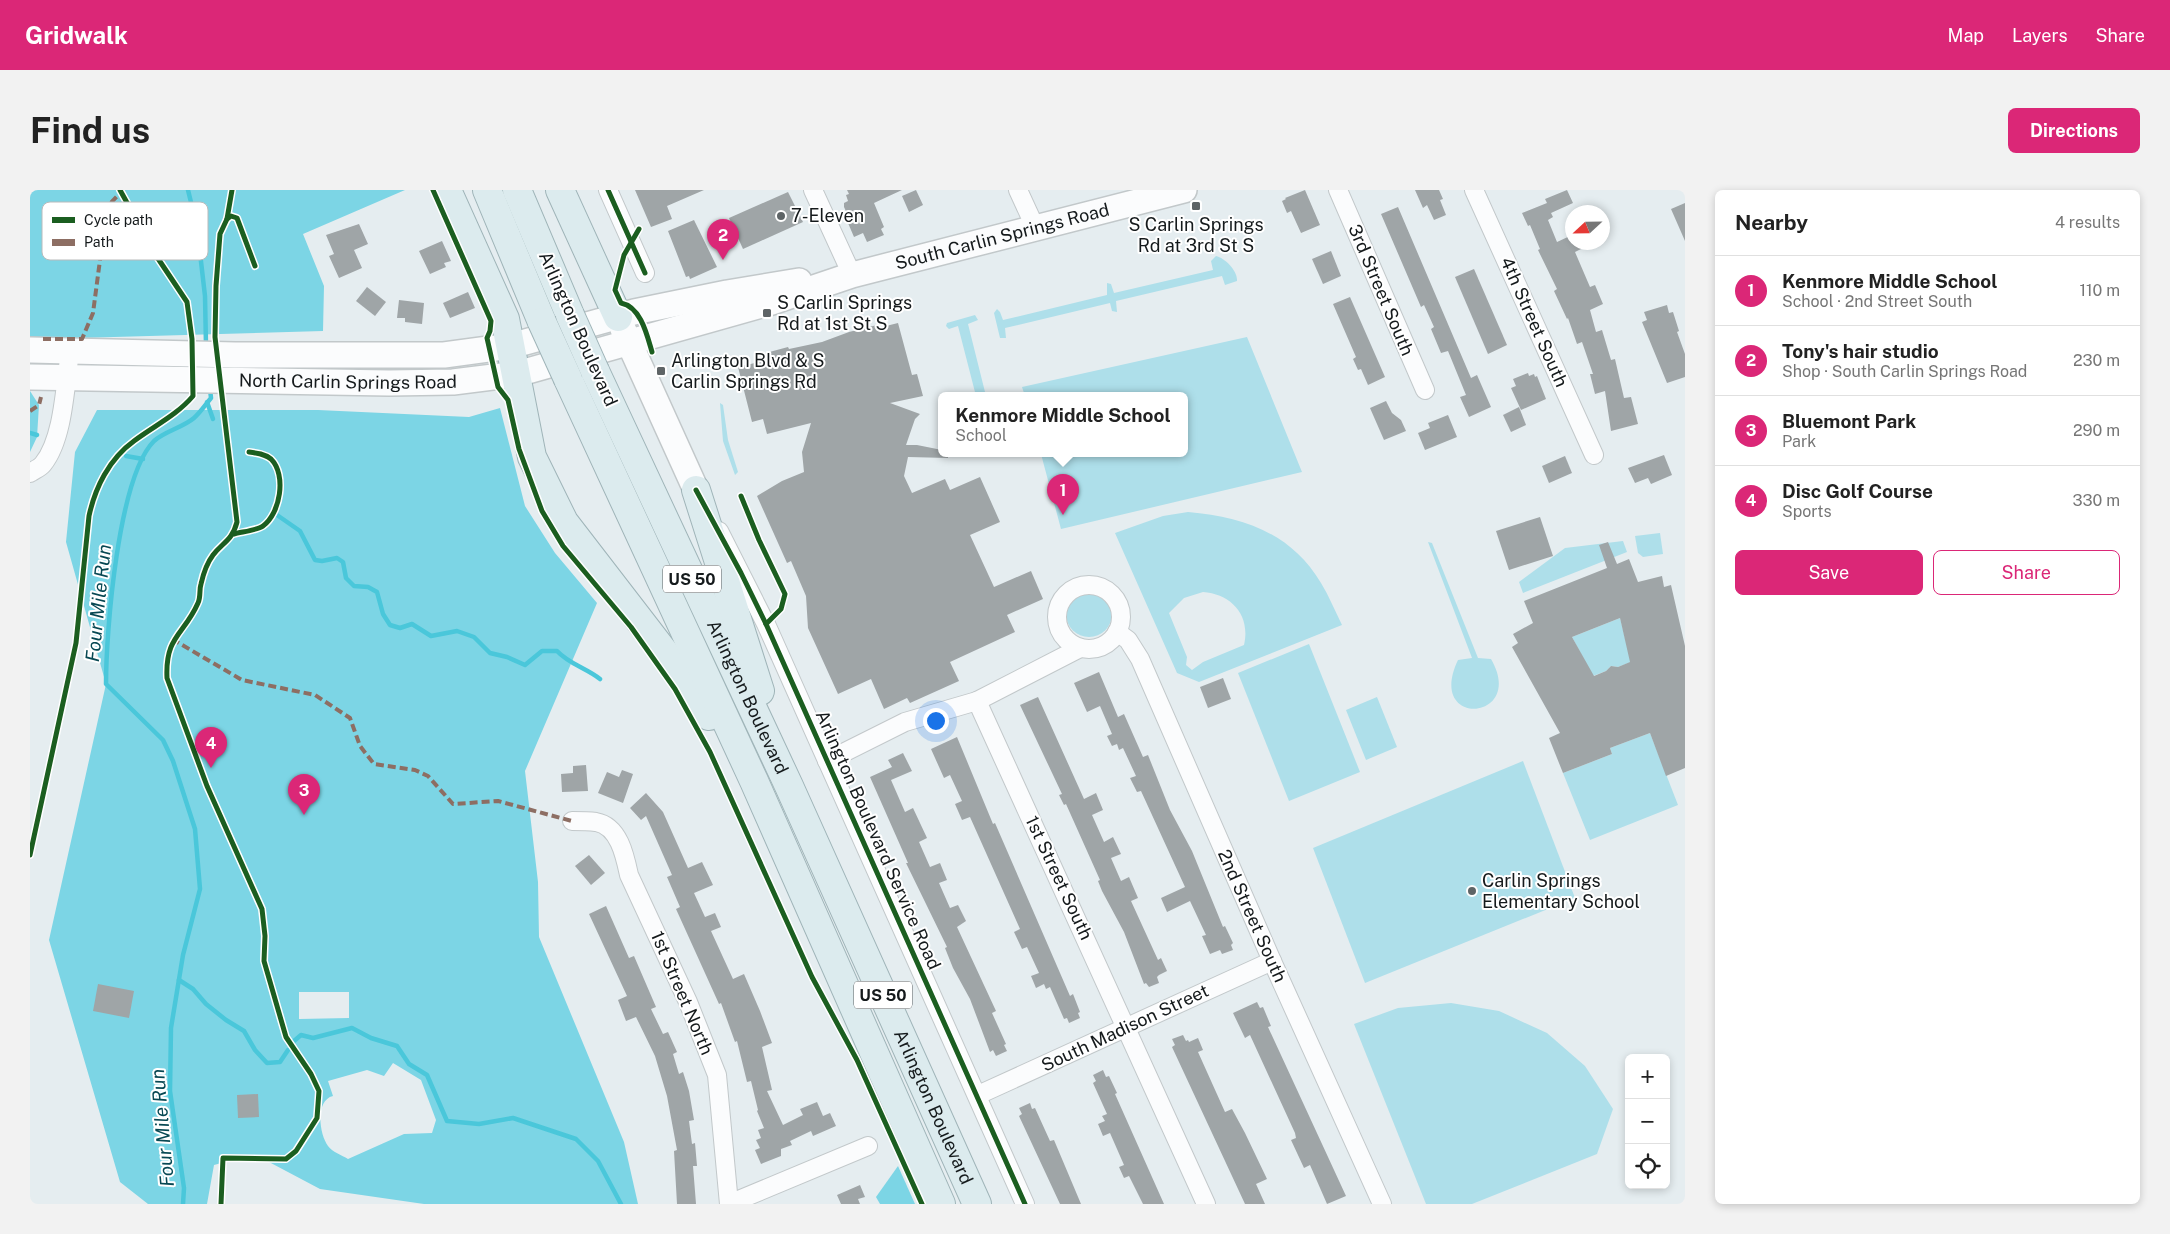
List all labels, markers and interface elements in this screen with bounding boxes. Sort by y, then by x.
text: Gridwalk [25,21,128,49]
text: Map [1948,25,1984,46]
text: Layers [2012,25,2068,46]
text: Share [2096,25,2145,46]
button: Directions [2008,108,2140,153]
text: Find us [30,110,150,151]
street label: South Carlin Springs Road [893,199,1111,274]
marker: S Carlin Springs Rd at 3rd St S [1190,200,1202,212]
legend [42,202,208,260]
place label: 7-Eleven [791,205,864,226]
north arrow [1565,205,1610,250]
marker: 7-Eleven [775,210,787,222]
text: Nearby [1735,210,1808,235]
text: Cycle path [84,212,153,228]
text: 4 results [2055,213,2120,232]
place label: S Carlin Springs Rd at 3rd St S [1128,214,1264,256]
pin: 2 [707,219,739,260]
street label: 3rd Street South [1344,221,1419,358]
text: Path [84,234,114,250]
street label: Arlington Boulevard [535,248,622,410]
street label: 4th Street South [1496,254,1573,390]
text: Kenmore Middle School [1782,270,1997,292]
text: 1 [1748,281,1754,300]
text: 110 m [2079,281,2120,300]
place label: S Carlin Springs Rd at 1st St S [777,292,912,334]
text: School · 2nd Street South [1782,292,1972,311]
marker: S Carlin Springs Rd at 1st St S [761,307,773,319]
text: Tony's hair studio [1782,340,1939,362]
place label: Arlington Blvd & S Carlin Springs Rd [671,350,824,392]
text: 2 [1746,351,1756,370]
text: 230 m [2073,351,2120,370]
text: Shop · South Carlin Springs Road [1782,362,2027,381]
marker: Arlington Blvd & S Carlin Springs Rd [655,365,667,377]
street label: North Carlin Springs Road [239,369,457,393]
popup [938,392,1188,457]
text: Kenmore Middle School [955,404,1171,426]
text: Bluemont Park [1782,410,1916,432]
text: 3 [1746,421,1756,440]
text: 290 m [2073,421,2120,440]
text: School [955,426,1007,445]
text: Park [1782,432,1816,451]
pin: 1 [1047,474,1079,515]
text: Disc Golf Course [1782,480,1933,502]
text: 4 [1746,491,1756,510]
text: 330 m [2073,491,2120,510]
text: Sports [1782,502,1832,521]
water label: Four Mile Run [81,543,115,663]
button: Save [1735,550,1923,595]
button: Share [1933,550,2120,595]
road number: US 50 [663,566,721,592]
street label: Arlington Boulevard [703,617,793,777]
street label: Arlington Boulevard Service Road [812,707,945,973]
your location [923,708,949,734]
pin: 4 [195,727,227,768]
pin: 3 [288,774,320,815]
street label: 1st Street South [1021,812,1097,943]
street label: 2nd Street South [1214,846,1291,985]
place label: Carlin Springs Elementary School [1482,870,1640,912]
marker: Carlin Springs Elementary School [1466,885,1478,897]
street label: 1st Street North [647,928,718,1058]
street label: South Madison Street [1038,980,1212,1076]
road number: US 50 [854,982,912,1008]
street label: Arlington Boulevard [890,1026,978,1187]
map controls [1625,1054,1670,1189]
button: + [1625,1054,1670,1099]
water label: Four Mile Run [146,1068,178,1188]
button: − [1625,1099,1670,1144]
button: locate [1625,1144,1670,1189]

